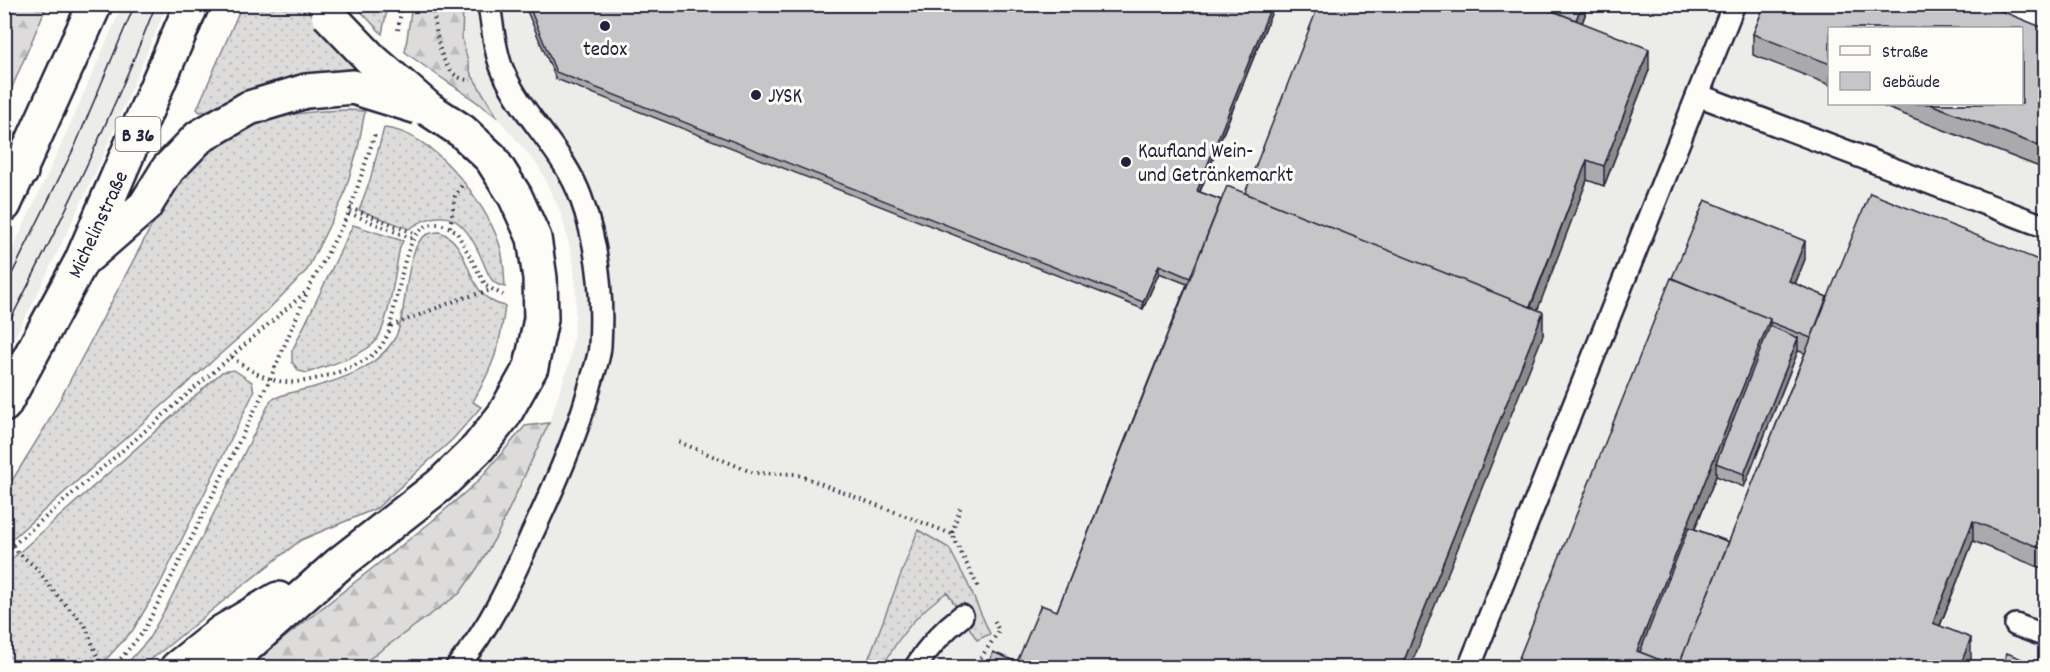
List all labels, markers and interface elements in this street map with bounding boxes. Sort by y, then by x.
marker: tedox [598,19,612,33]
legend [1828,27,2023,105]
place label: tedox [583,36,627,66]
text: Straße [1882,41,1928,66]
text: Gebäude [1882,71,1940,96]
place label: JYSK [768,83,803,113]
marker: JYSK [749,88,763,102]
road number: B 36 [116,117,160,151]
place label: Kaufland Wein- und Getränkemarkt [1138,138,1294,192]
marker: Kaufland Wein- und Getränkemarkt [1119,155,1133,169]
street label: Michelinstraße [62,167,138,284]

